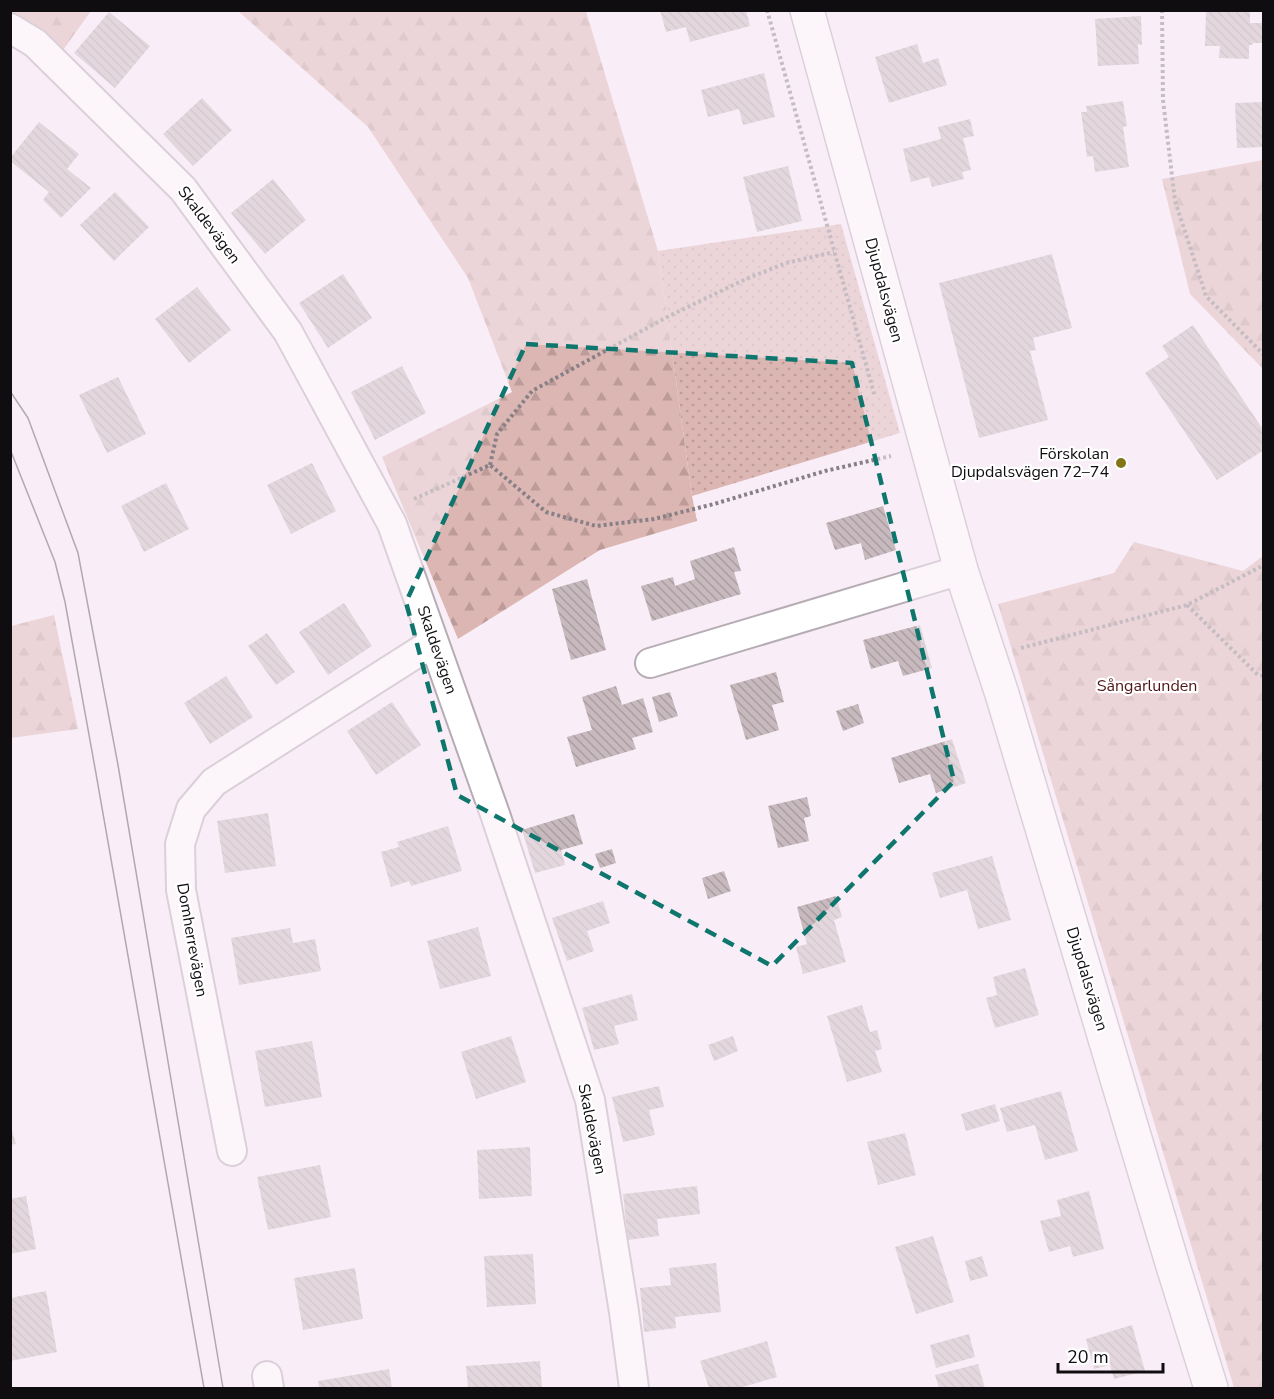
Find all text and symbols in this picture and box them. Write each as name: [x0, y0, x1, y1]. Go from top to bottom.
street label: Skaldevägen: [172, 182, 246, 268]
street label: Djupdalsvägen: [859, 235, 909, 345]
place label: Förskolan Djupdalsvägen 72–74: [951, 443, 1109, 483]
marker: Förskolan Djupdalsvägen 72–74: [1114, 456, 1128, 470]
street label: Skaldevägen: [412, 603, 462, 697]
park label: Sångarlunden: [1097, 675, 1197, 697]
street label: Domherrevägen: [171, 881, 213, 999]
street label: Djupdalsvägen: [1061, 924, 1113, 1034]
street label: Skaldevägen: [572, 1082, 612, 1176]
scale bar: [1058, 1336, 1163, 1374]
text: 20 m: [1067, 1345, 1109, 1369]

